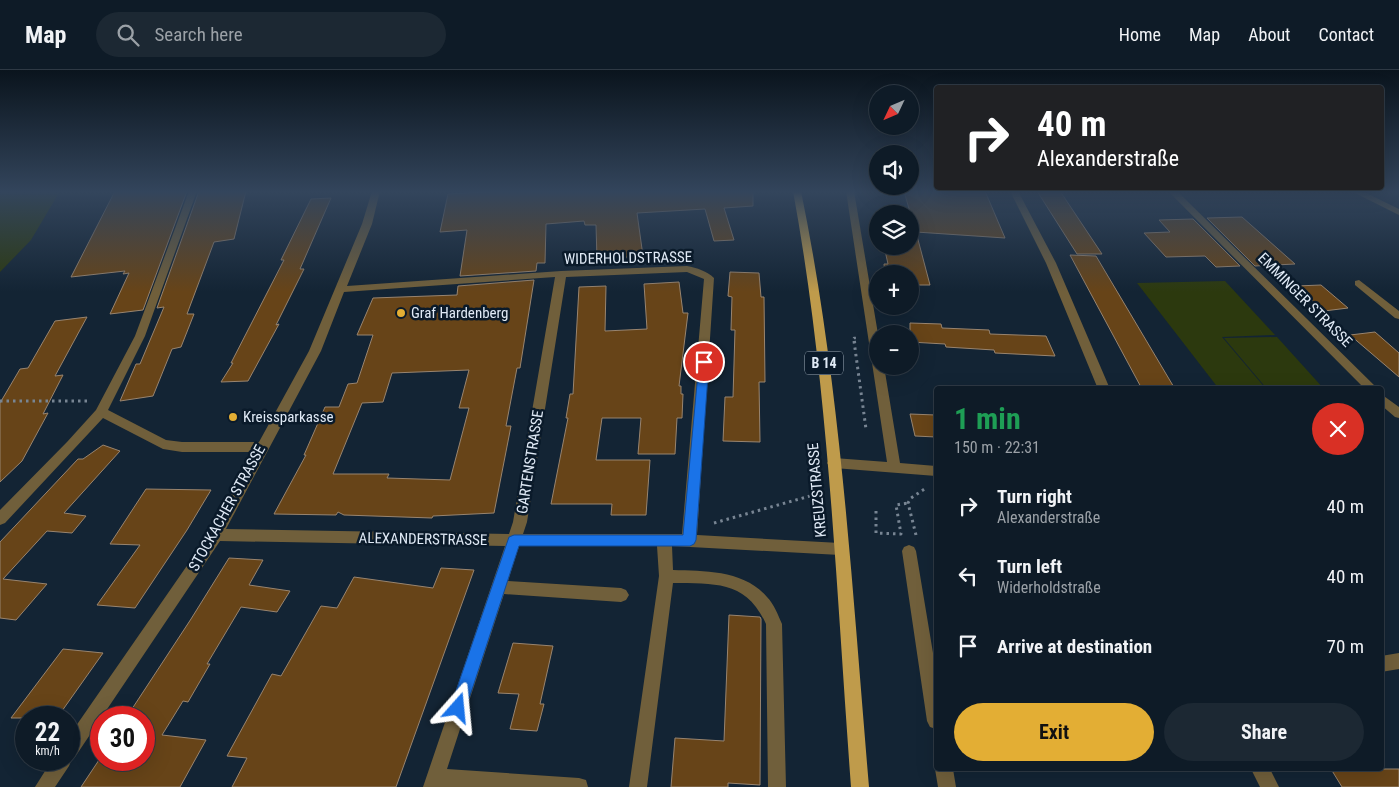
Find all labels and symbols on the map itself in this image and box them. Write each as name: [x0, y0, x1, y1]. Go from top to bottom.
north arrow: [869, 85, 919, 135]
street label: WIDERHOLDSTRASSE: [564, 248, 692, 268]
street label: EMMINGER STRASSE: [1254, 249, 1356, 351]
place label: Graf Hardenberg: [411, 304, 508, 322]
marker: Graf Hardenberg: [395, 307, 407, 319]
pin: [683, 341, 725, 383]
road number: B 14: [805, 352, 843, 374]
place label: Kreissparkasse: [243, 408, 334, 426]
street label: GARTENSTRASSE: [513, 409, 547, 515]
marker: Kreissparkasse: [227, 411, 239, 423]
street label: STOCKACHER STRASSE: [185, 442, 269, 574]
street label: KREUZSTRASSE: [804, 442, 830, 538]
street label: ALEXANDERSTRASSE: [359, 529, 487, 549]
position arrow: [431, 681, 483, 733]
speed limit sign: 30: [90, 706, 155, 771]

